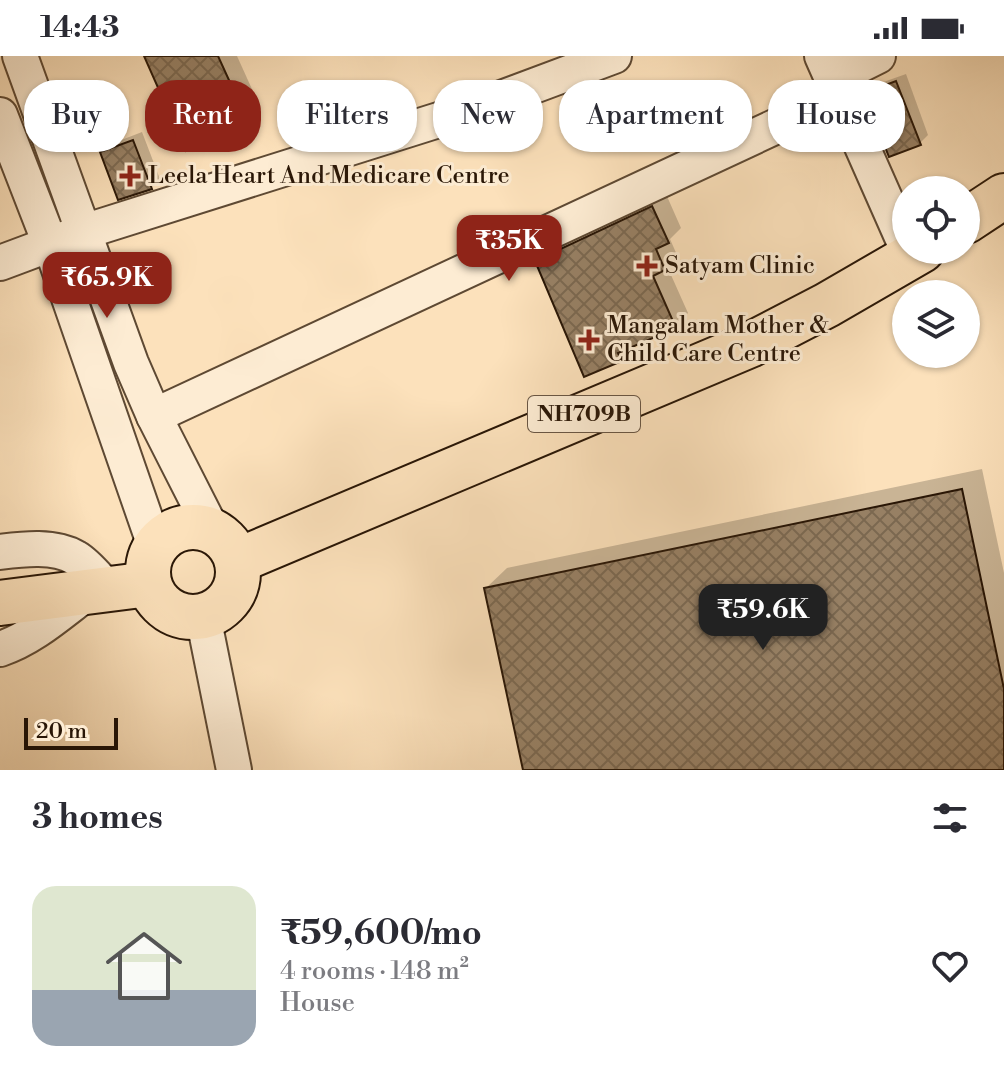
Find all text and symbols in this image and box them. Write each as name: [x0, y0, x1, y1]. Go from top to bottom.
text: 14:43: [40, 9, 120, 47]
chip: Buy: [24, 80, 129, 152]
chip: Rent: [145, 80, 261, 152]
chip: Filters: [277, 80, 417, 152]
chip: New: [433, 80, 543, 152]
chip: Apartment: [559, 80, 752, 152]
chip: House: [768, 80, 905, 152]
place label: Leela Heart And Medicare Centre: [148, 161, 510, 191]
marker: Leela Heart And Medicare Centre: [119, 165, 141, 187]
map controls: [892, 176, 980, 368]
button: locate: [892, 176, 980, 264]
pin: ₹35K: [462, 215, 556, 283]
text: ₹35K: [475, 225, 543, 257]
place label: Satyam Clinic: [665, 251, 815, 281]
pin: ₹65.9K: [42, 252, 172, 320]
marker: Satyam Clinic: [636, 255, 658, 277]
text: ₹65.9K: [61, 262, 153, 294]
button: layers: [892, 280, 980, 368]
place label: Mangalam Mother & Child Care Centre: [607, 311, 829, 369]
marker: Mangalam Mother & Child Care Centre: [578, 329, 600, 351]
road number: NH709B: [528, 396, 640, 432]
pin: ₹59.6K: [698, 584, 828, 652]
text: ₹59.6K: [717, 594, 809, 626]
scale bar: [24, 714, 118, 750]
text: 20 m: [36, 718, 87, 745]
icon: filters: [928, 796, 972, 840]
text: 3 homes: [32, 797, 163, 839]
text: ₹59,600/mo: [280, 913, 482, 955]
icon: home: [96, 918, 192, 1014]
icon: heart: [928, 944, 972, 988]
text: 4 rooms · 148 m²: [280, 955, 469, 987]
text: House: [280, 987, 355, 1019]

